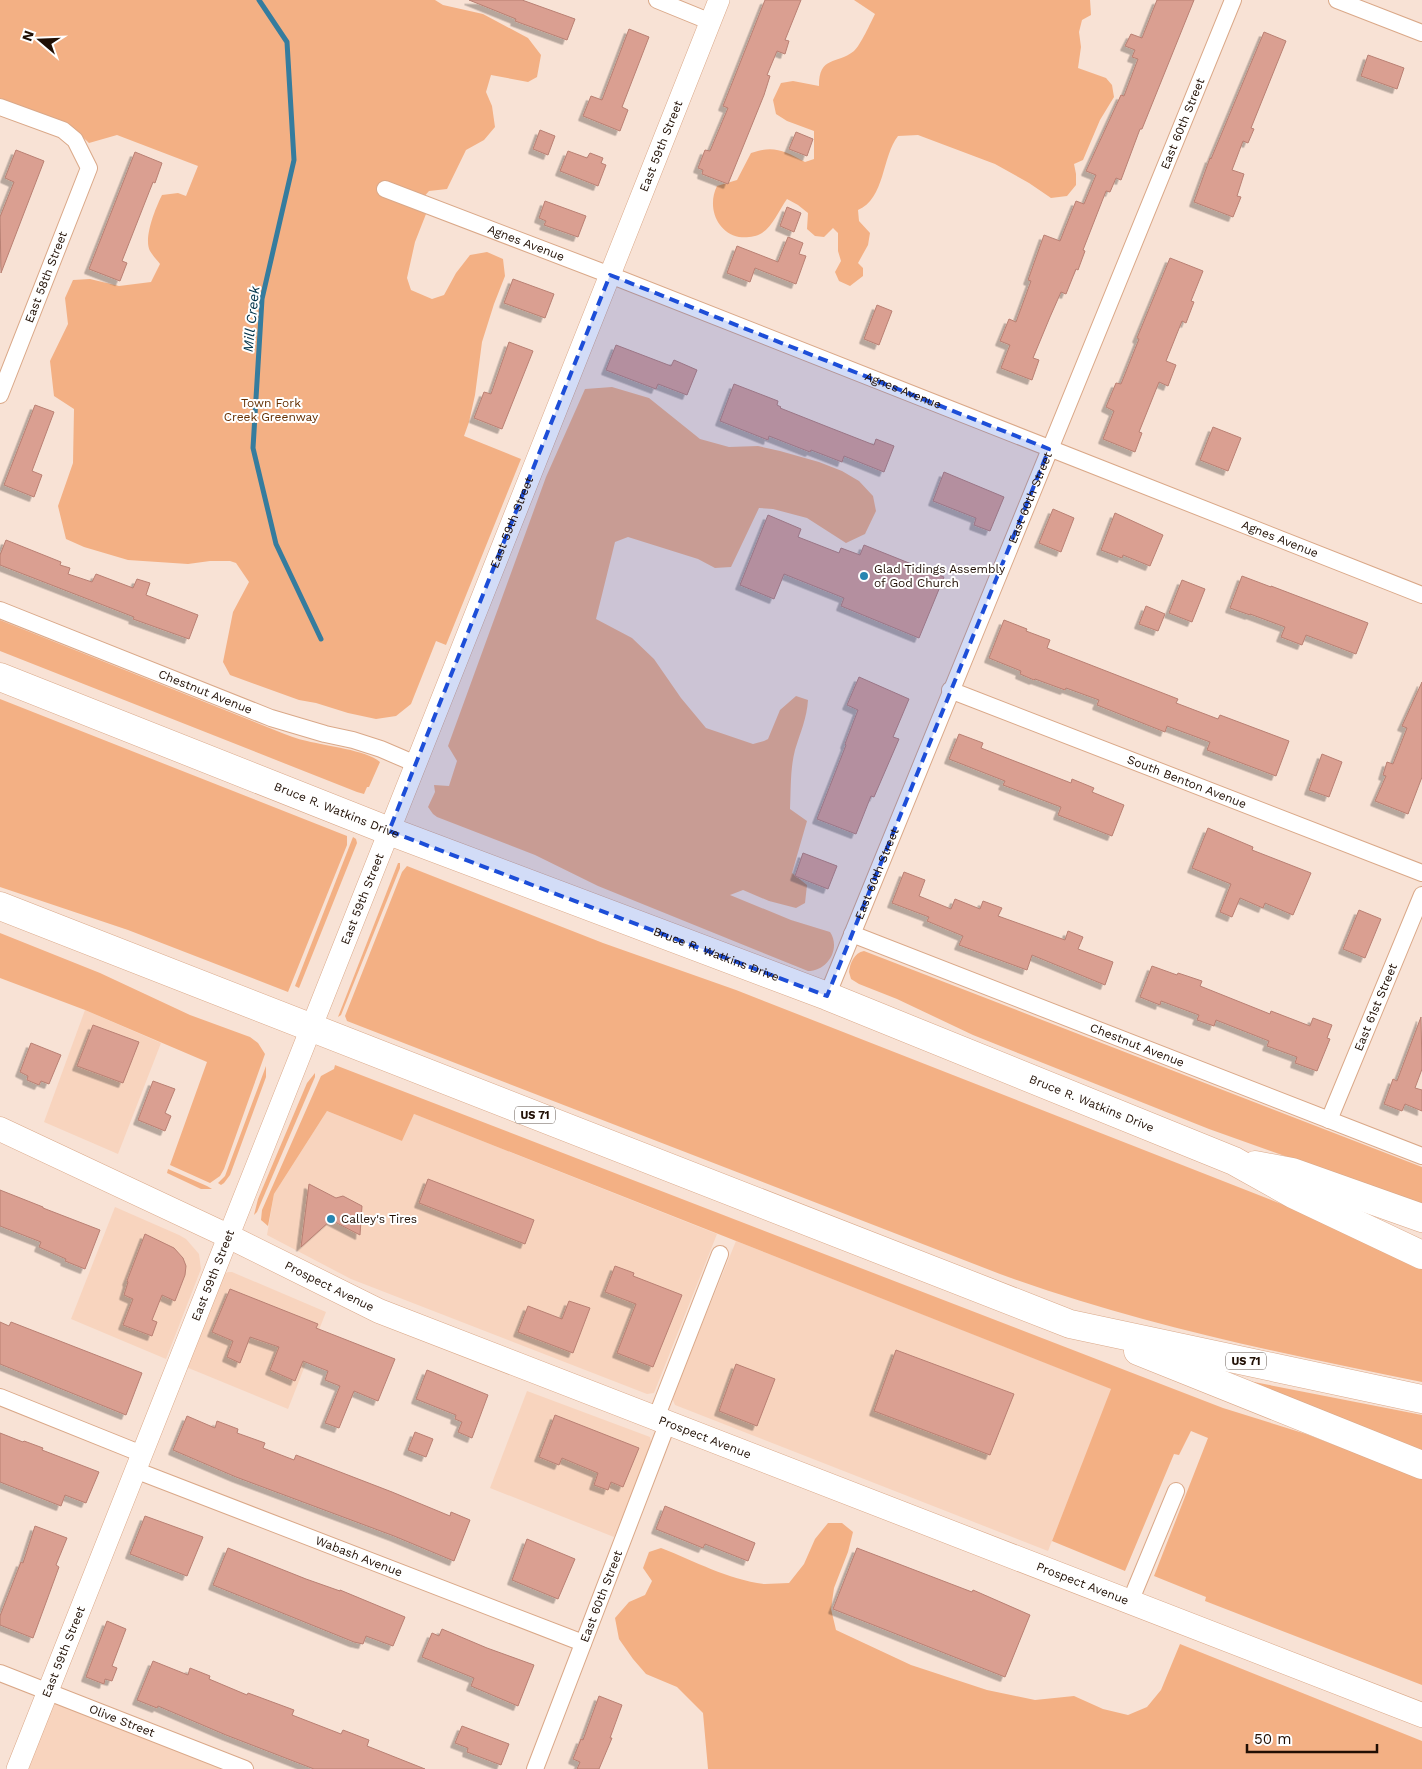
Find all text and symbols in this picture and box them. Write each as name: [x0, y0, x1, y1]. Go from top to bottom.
north arrow: [15, 15, 65, 65]
text: N: [18, 28, 37, 43]
street label: East 60th Street: [1158, 76, 1207, 171]
street label: East 59th Street: [637, 98, 685, 194]
street label: Agnes Avenue: [486, 222, 567, 264]
street label: East 58th Street: [22, 229, 70, 325]
water label: Mill Creek: [240, 285, 262, 353]
street label: Agnes Avenue: [863, 369, 944, 412]
park label: Town Fork Creek Greenway: [224, 396, 319, 424]
street label: East 60th Street: [1005, 450, 1055, 546]
street label: East 59th Street: [487, 475, 536, 570]
street label: Agnes Avenue: [1240, 518, 1320, 560]
place label: Glad Tidings Assembly of God Church: [874, 562, 1006, 590]
marker: Glad Tidings Assembly of God Church: [858, 570, 870, 582]
street label: Chestnut Avenue: [156, 667, 254, 717]
street label: South Benton Avenue: [1125, 752, 1249, 811]
street label: Bruce R. Watkins Drive: [272, 779, 401, 841]
street label: East 60th Street: [852, 826, 902, 922]
street label: East 59th Street: [338, 851, 387, 947]
street label: Bruce R. Watkins Drive: [651, 924, 781, 984]
street label: East 61st Street: [1351, 961, 1400, 1053]
street label: Chestnut Avenue: [1088, 1020, 1186, 1070]
street label: Bruce R. Watkins Drive: [1027, 1072, 1156, 1135]
road number: US 71: [515, 1106, 555, 1124]
place label: Calley's Tires: [341, 1212, 417, 1226]
marker: Calley's Tires: [325, 1213, 337, 1225]
street label: East 59th Street: [188, 1228, 237, 1323]
street label: Prospect Avenue: [282, 1258, 376, 1314]
road number: US 71: [1226, 1352, 1266, 1370]
street label: Prospect Avenue: [657, 1413, 753, 1461]
street label: Wabash Avenue: [313, 1533, 404, 1580]
street label: East 60th Street: [577, 1548, 625, 1644]
street label: Prospect Avenue: [1034, 1559, 1131, 1608]
street label: East 59th Street: [39, 1604, 88, 1700]
street label: Olive Street: [87, 1702, 157, 1740]
scale bar: [1247, 1722, 1377, 1754]
text: 50 m: [1254, 1730, 1291, 1748]

